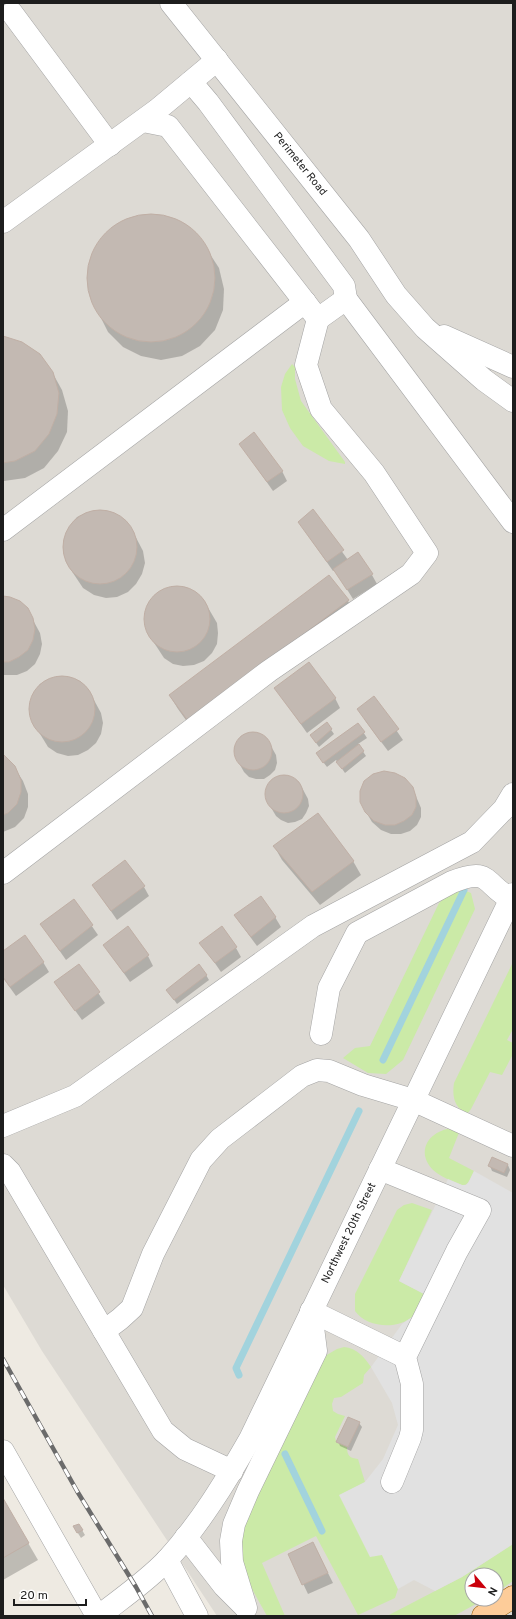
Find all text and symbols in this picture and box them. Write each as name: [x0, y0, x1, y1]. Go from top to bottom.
street label: Perimeter Road: [270, 129, 330, 199]
street label: Northwest 20th Street: [318, 1180, 380, 1286]
north arrow: [464, 1567, 504, 1607]
scale bar: [14, 1581, 86, 1607]
text: N: [484, 1584, 500, 1598]
text: 20 m: [20, 1588, 48, 1604]

